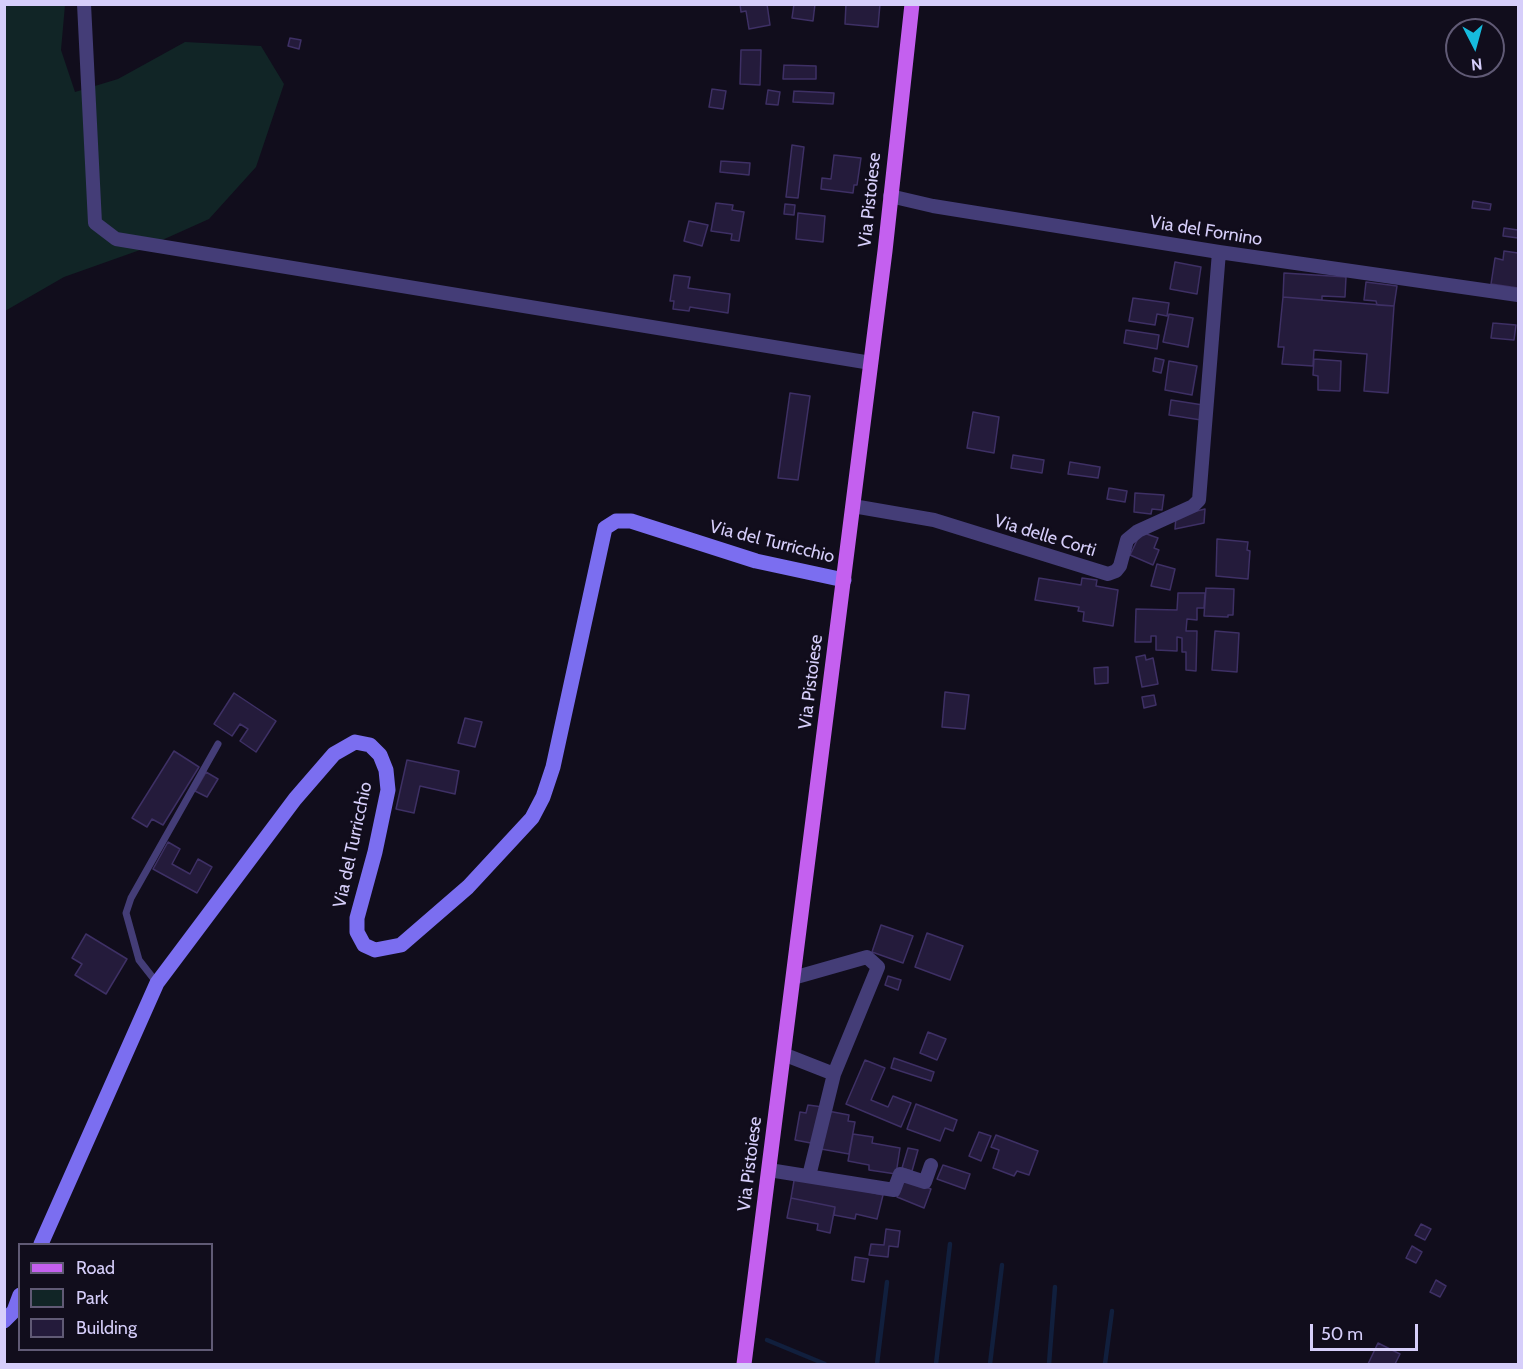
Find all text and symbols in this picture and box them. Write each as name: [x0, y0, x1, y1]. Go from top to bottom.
north arrow: [1445, 18, 1505, 78]
text: N: [1470, 54, 1483, 74]
street label: Via Pistoiese: [854, 151, 886, 249]
street label: Via del Fornino: [1148, 211, 1264, 251]
street label: Via delle Corti: [991, 510, 1099, 562]
street label: Via del Turricchio: [707, 516, 837, 568]
street label: Via Pistoiese: [794, 633, 828, 731]
street label: Via del Turricchio: [329, 780, 377, 910]
street label: Via Pistoiese: [733, 1115, 767, 1213]
legend: [18, 1243, 213, 1351]
text: Road: [76, 1257, 115, 1279]
text: Park: [76, 1287, 108, 1309]
scale bar: [1313, 1312, 1421, 1350]
text: Building: [76, 1317, 137, 1339]
text: 50 m: [1321, 1323, 1363, 1345]

